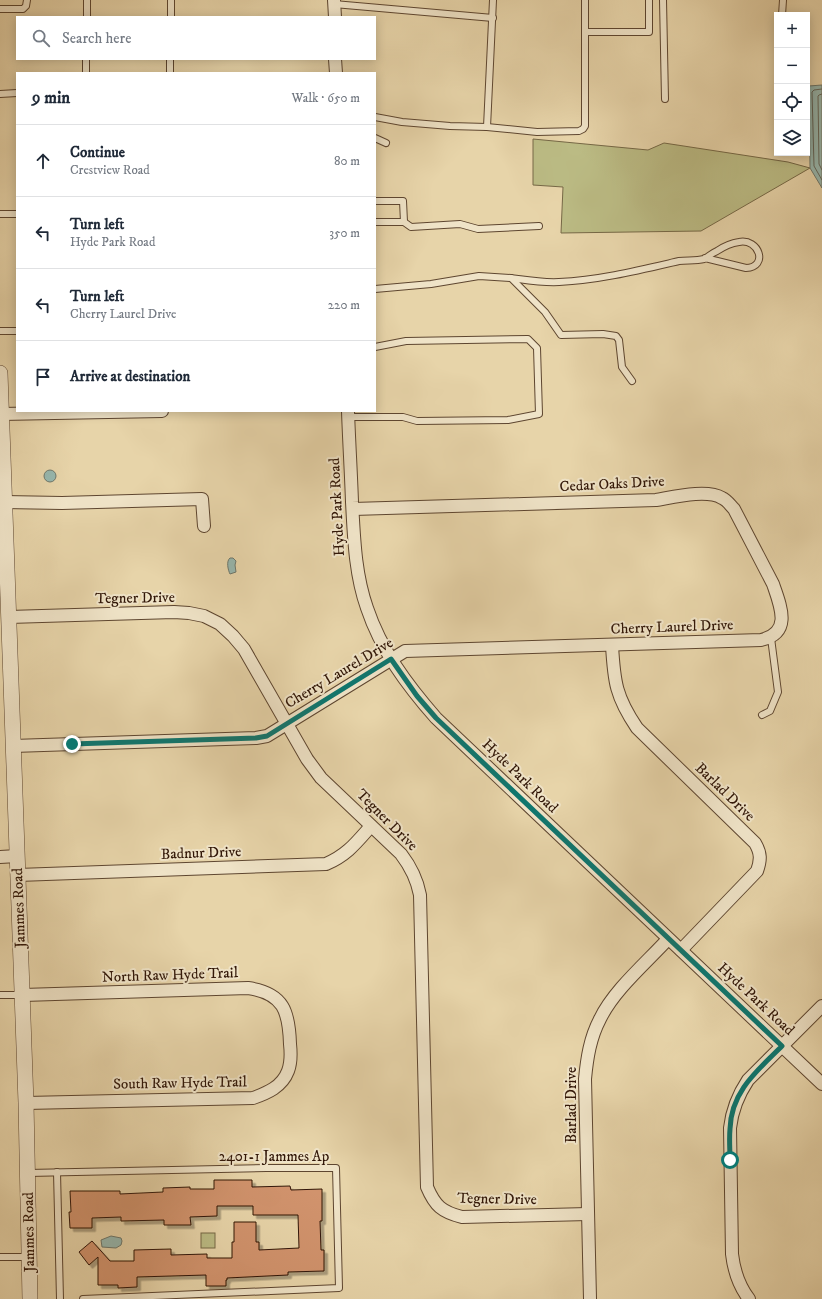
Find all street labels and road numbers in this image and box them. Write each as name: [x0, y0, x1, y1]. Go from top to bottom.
street label: Hyde Park Road: [325, 457, 349, 557]
street label: Cedar Oaks Drive: [559, 472, 665, 496]
street label: Tegner Drive: [95, 588, 175, 608]
street label: Cherry Laurel Drive: [610, 615, 734, 639]
street label: Cherry Laurel Drive: [281, 633, 397, 713]
street label: Hyde Park Road: [478, 735, 562, 817]
street label: Barlad Drive: [691, 759, 759, 825]
street label: Tegner Drive: [352, 785, 422, 855]
street label: Badnur Drive: [160, 842, 242, 864]
street label: Jammes Road: [8, 867, 30, 950]
street label: Hyde Park Road: [714, 958, 799, 1040]
street label: North Raw Hyde Trail: [102, 963, 239, 987]
street label: Barlad Drive: [562, 1067, 581, 1143]
street label: South Raw Hyde Trail: [113, 1072, 248, 1094]
street label: 2401-1 Jammes Ap: [219, 1147, 330, 1166]
street label: Tegner Drive: [457, 1189, 537, 1209]
street label: Jammes Road: [19, 1191, 39, 1274]

